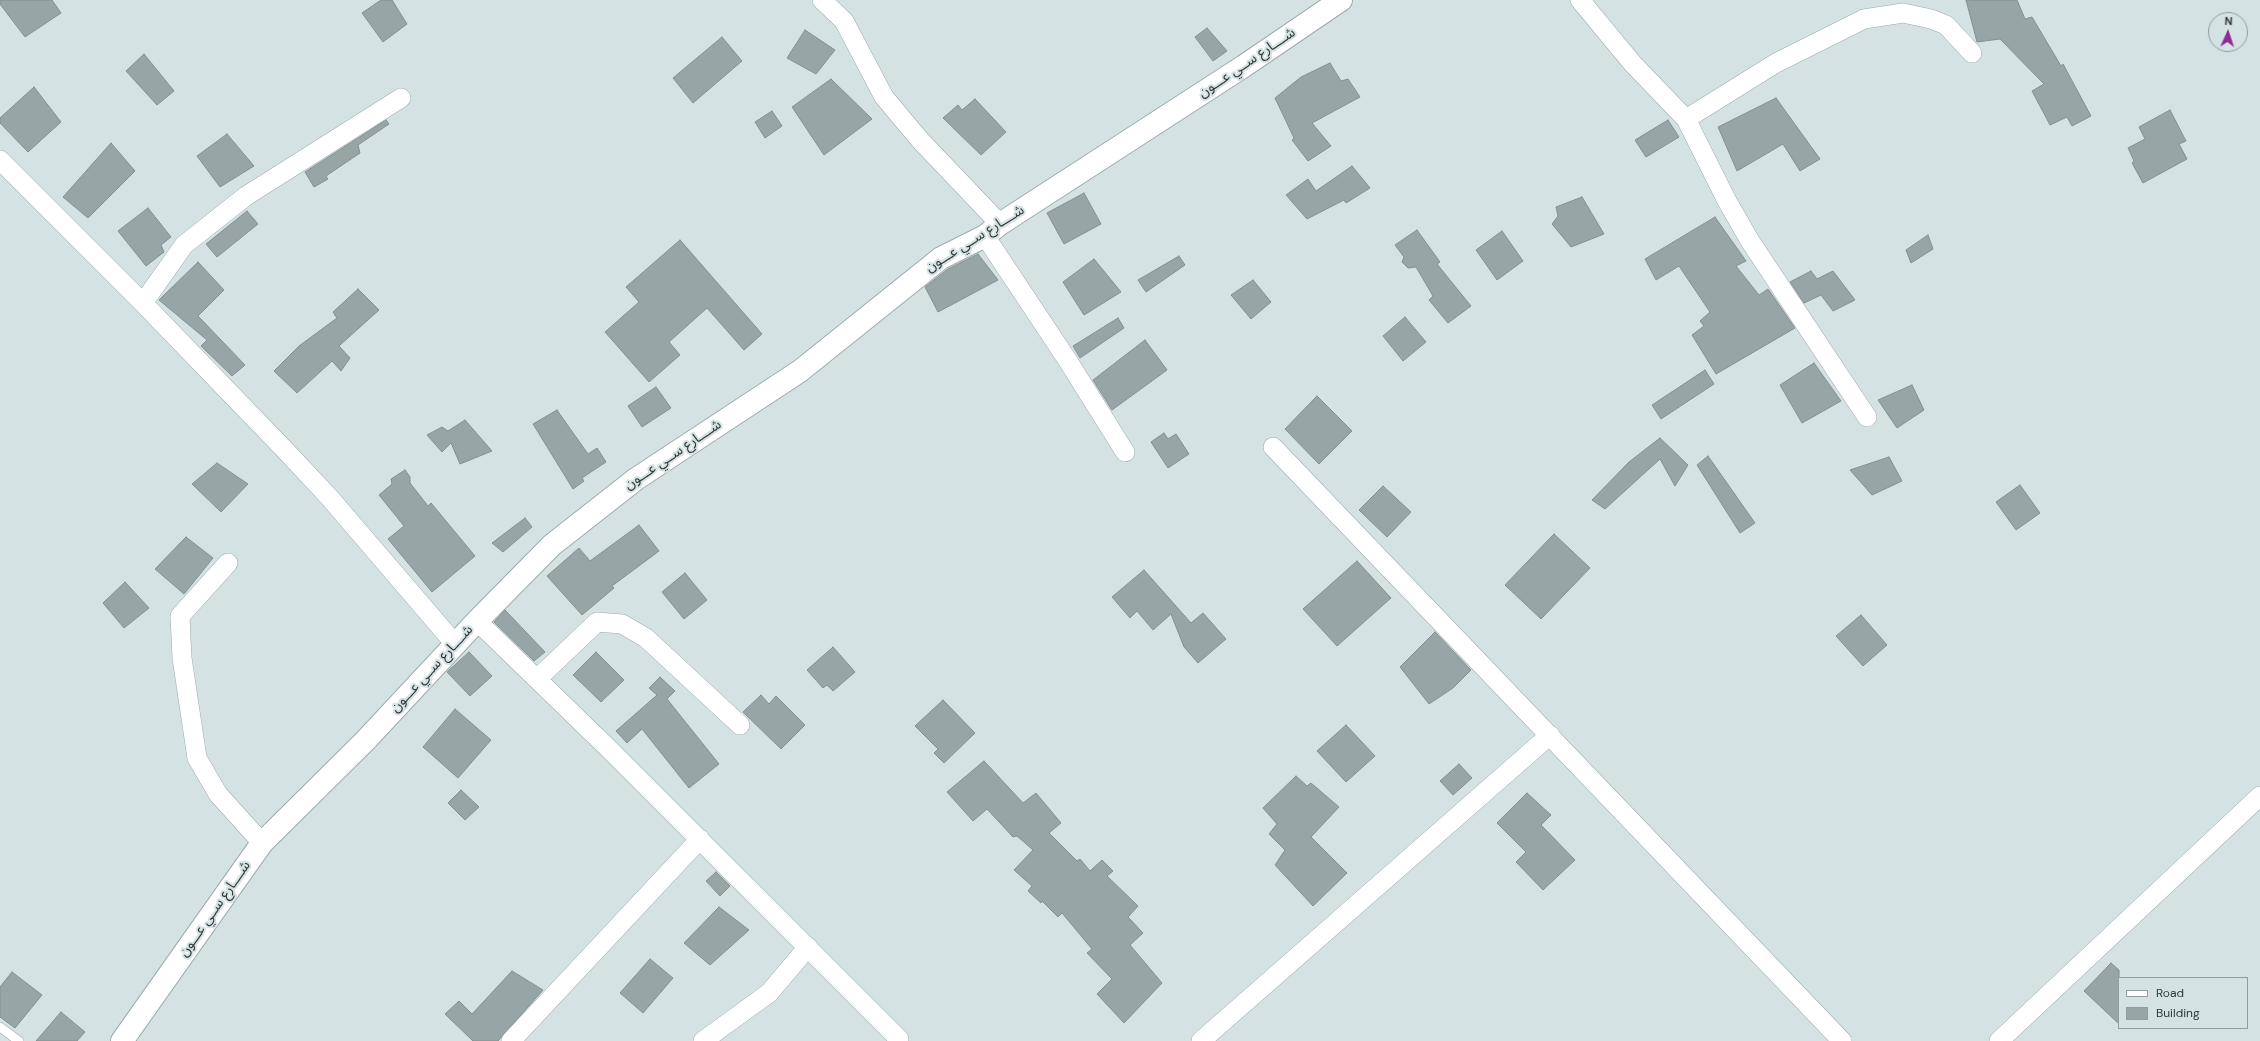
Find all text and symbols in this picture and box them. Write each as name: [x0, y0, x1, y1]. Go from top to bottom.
north arrow: [2208, 12, 2248, 52]
text: N: [2224, 14, 2233, 28]
street label: شــــارع ســي عـــون: [1195, 24, 1299, 102]
street label: شــــارع ســي عـــون: [923, 202, 1027, 276]
street label: شــــارع ســي عـــون: [621, 416, 725, 494]
street label: شــــارع ســي عـــون: [387, 622, 477, 716]
street label: شــــارع ســي عـــون: [176, 858, 254, 960]
legend: [2118, 977, 2248, 1029]
text: Road: [2156, 985, 2184, 1001]
text: Building: [2156, 1005, 2200, 1021]

